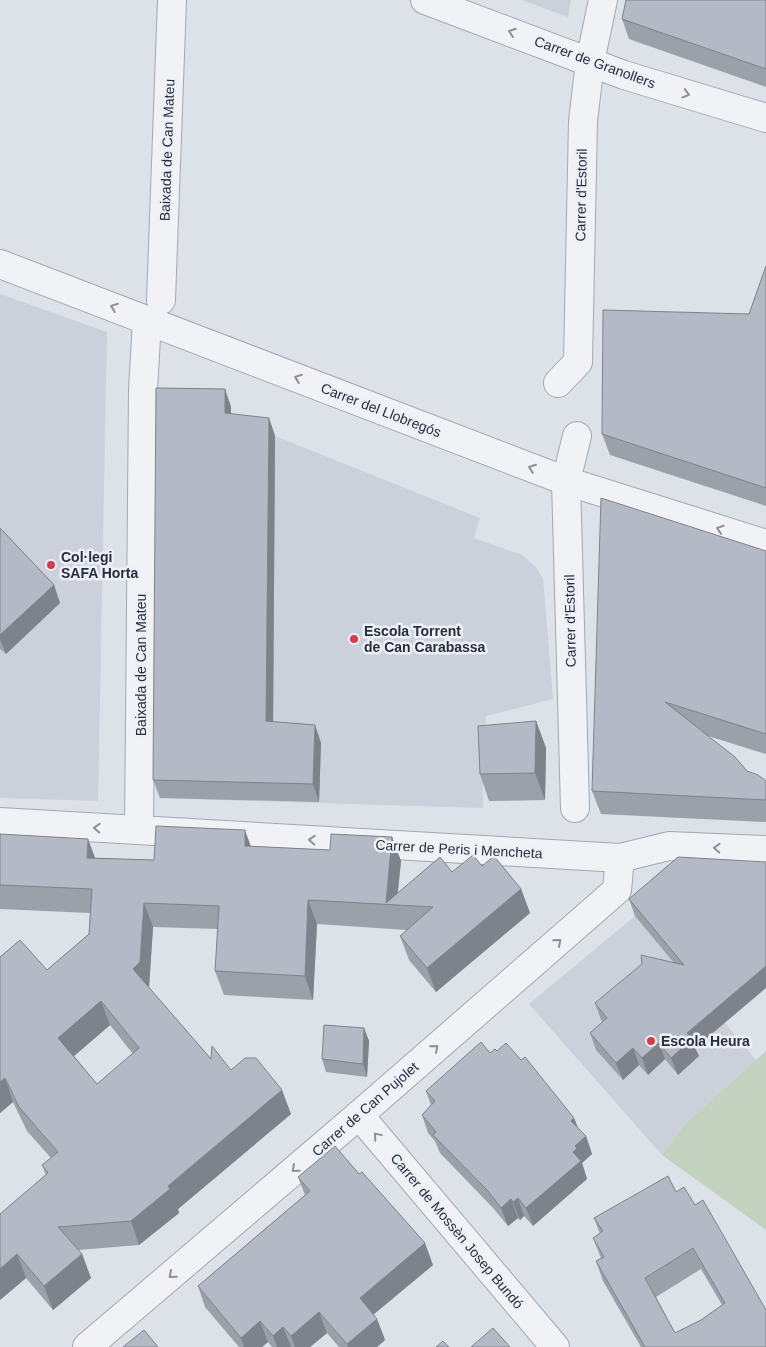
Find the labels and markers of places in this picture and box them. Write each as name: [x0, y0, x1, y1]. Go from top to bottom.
place label: Col·legi SAFA Horta: [61, 549, 138, 581]
marker: Col·legi SAFA Horta: [45, 559, 57, 571]
place label: Escola Torrent de Can Carabassa: [364, 623, 486, 655]
marker: Escola Torrent de Can Carabassa: [348, 633, 360, 645]
place label: Escola Heura: [661, 1033, 750, 1049]
marker: Escola Heura: [645, 1035, 657, 1047]

